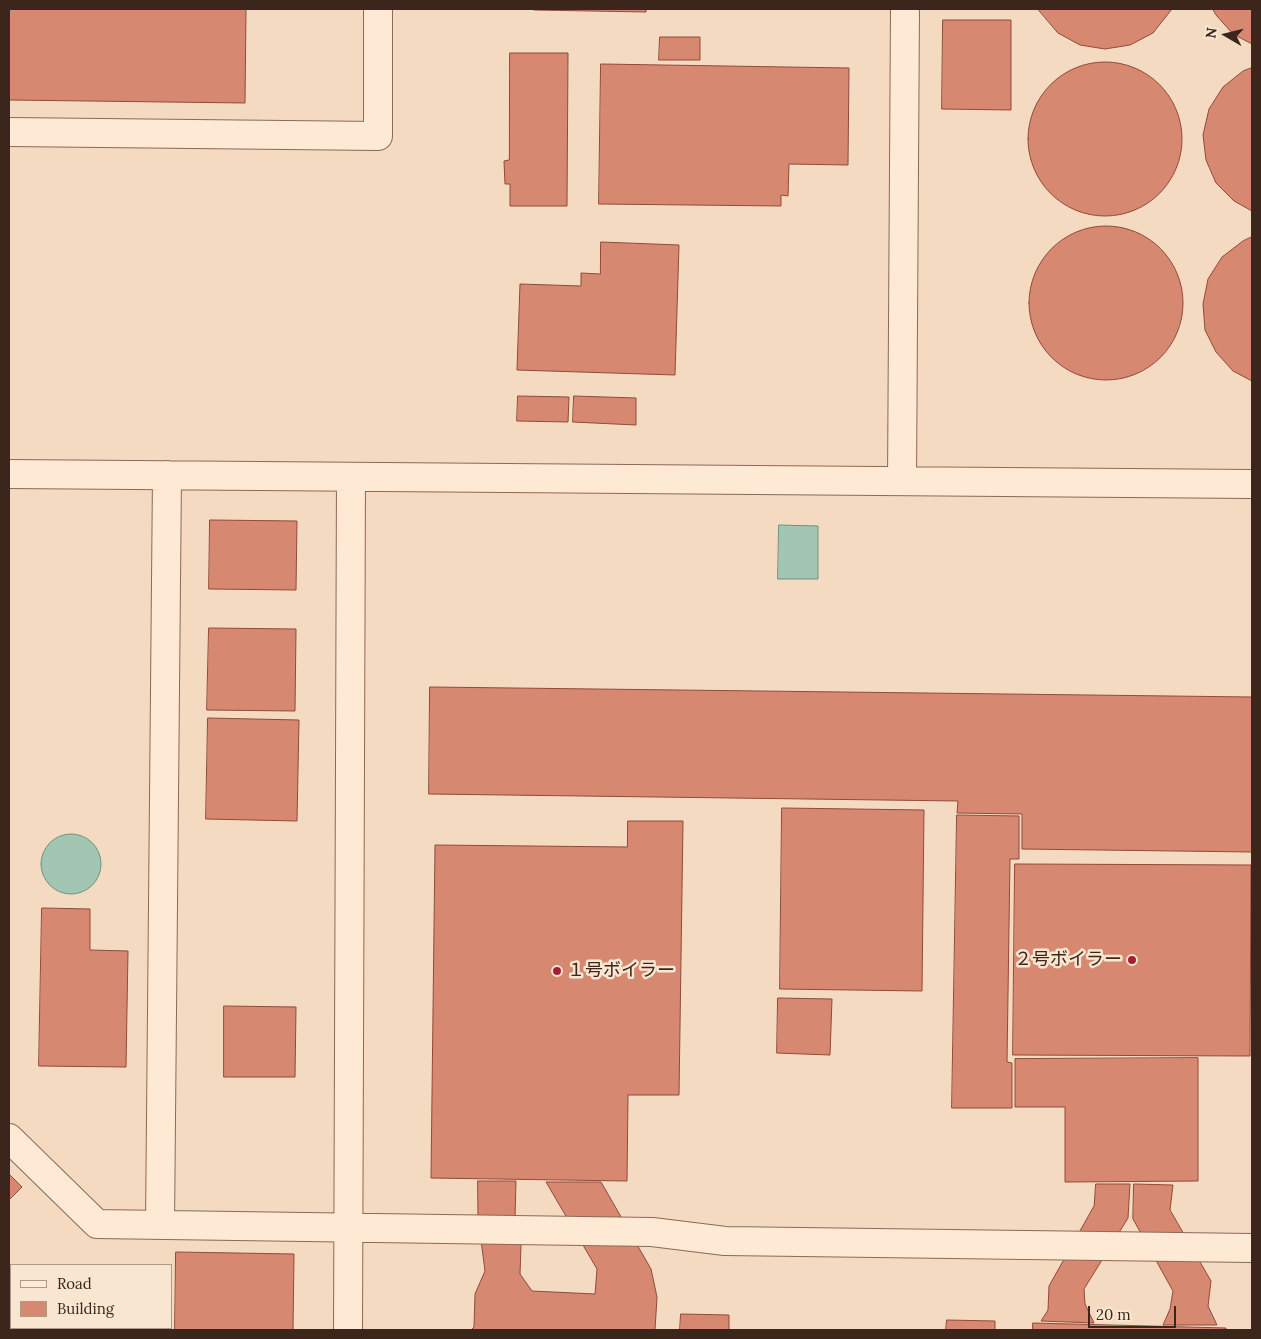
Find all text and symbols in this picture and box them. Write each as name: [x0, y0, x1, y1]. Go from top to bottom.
north arrow: [1201, 10, 1251, 60]
text: N: [1201, 26, 1221, 40]
place label: ２号ボイラー: [1014, 949, 1122, 971]
marker: ２号ボイラー: [1126, 954, 1138, 966]
place label: １号ボイラー: [567, 960, 675, 982]
marker: １号ボイラー: [551, 965, 563, 977]
legend: [10, 1264, 172, 1329]
text: Road: [57, 1274, 92, 1293]
scale bar: [1091, 1296, 1178, 1328]
text: Building: [57, 1299, 114, 1318]
text: 20 m: [1096, 1305, 1131, 1324]

